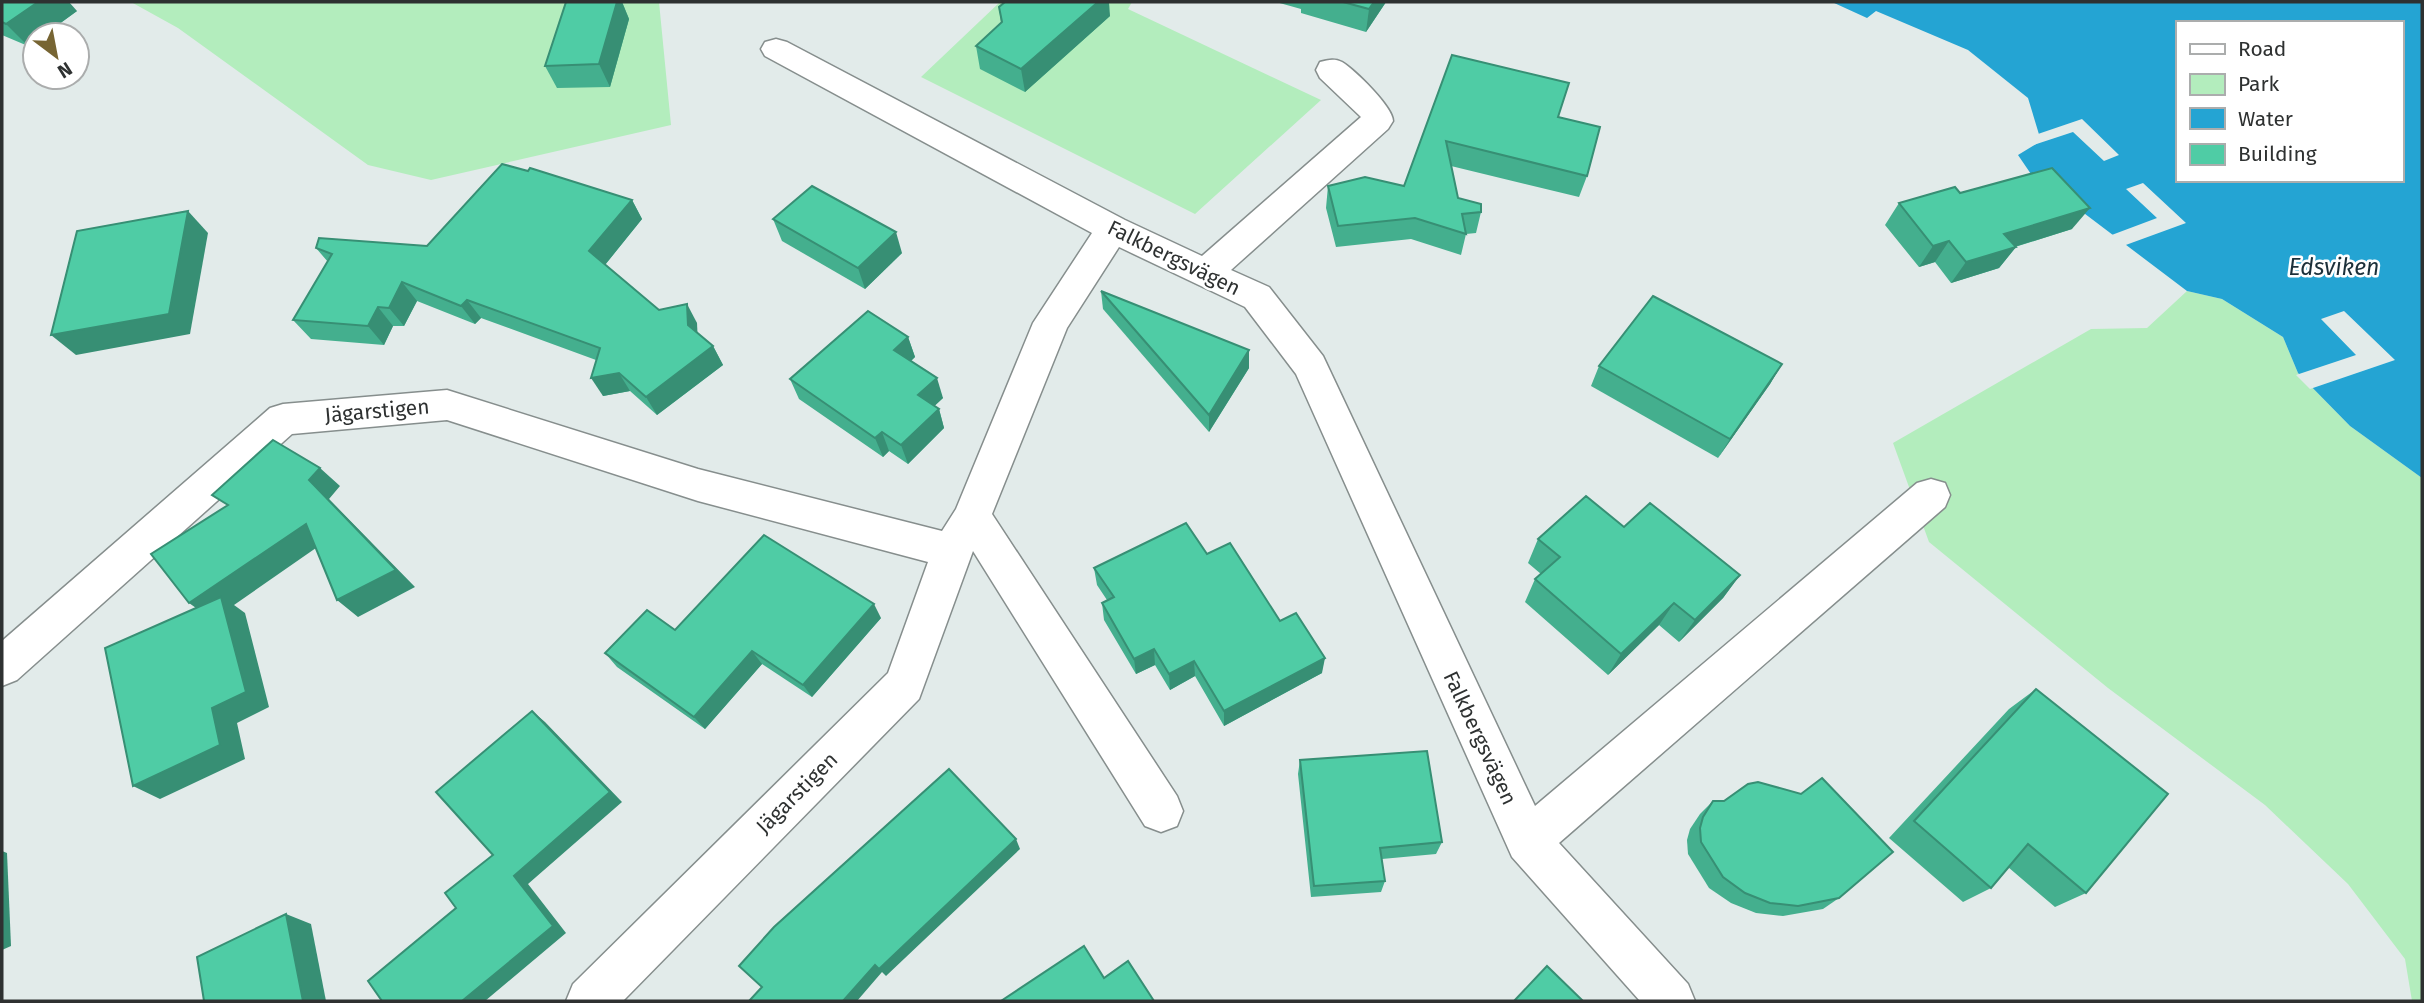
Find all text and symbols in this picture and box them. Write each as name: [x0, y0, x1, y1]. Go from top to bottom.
north arrow: [21, 21, 91, 91]
legend: [2176, 21, 2403, 182]
text: Road: [2238, 36, 2286, 62]
text: N: [53, 57, 76, 83]
text: Park: [2238, 71, 2280, 97]
text: Water: [2238, 106, 2293, 132]
text: Building: [2238, 141, 2317, 167]
street label: Falkbergsvägen: [1103, 215, 1245, 301]
water label: Edsviken: [2289, 253, 2379, 281]
street label: Jägarstigen: [324, 393, 430, 429]
street label: Falkbergsvägen: [1438, 667, 1522, 809]
street label: Jägarstigen: [751, 747, 843, 839]

